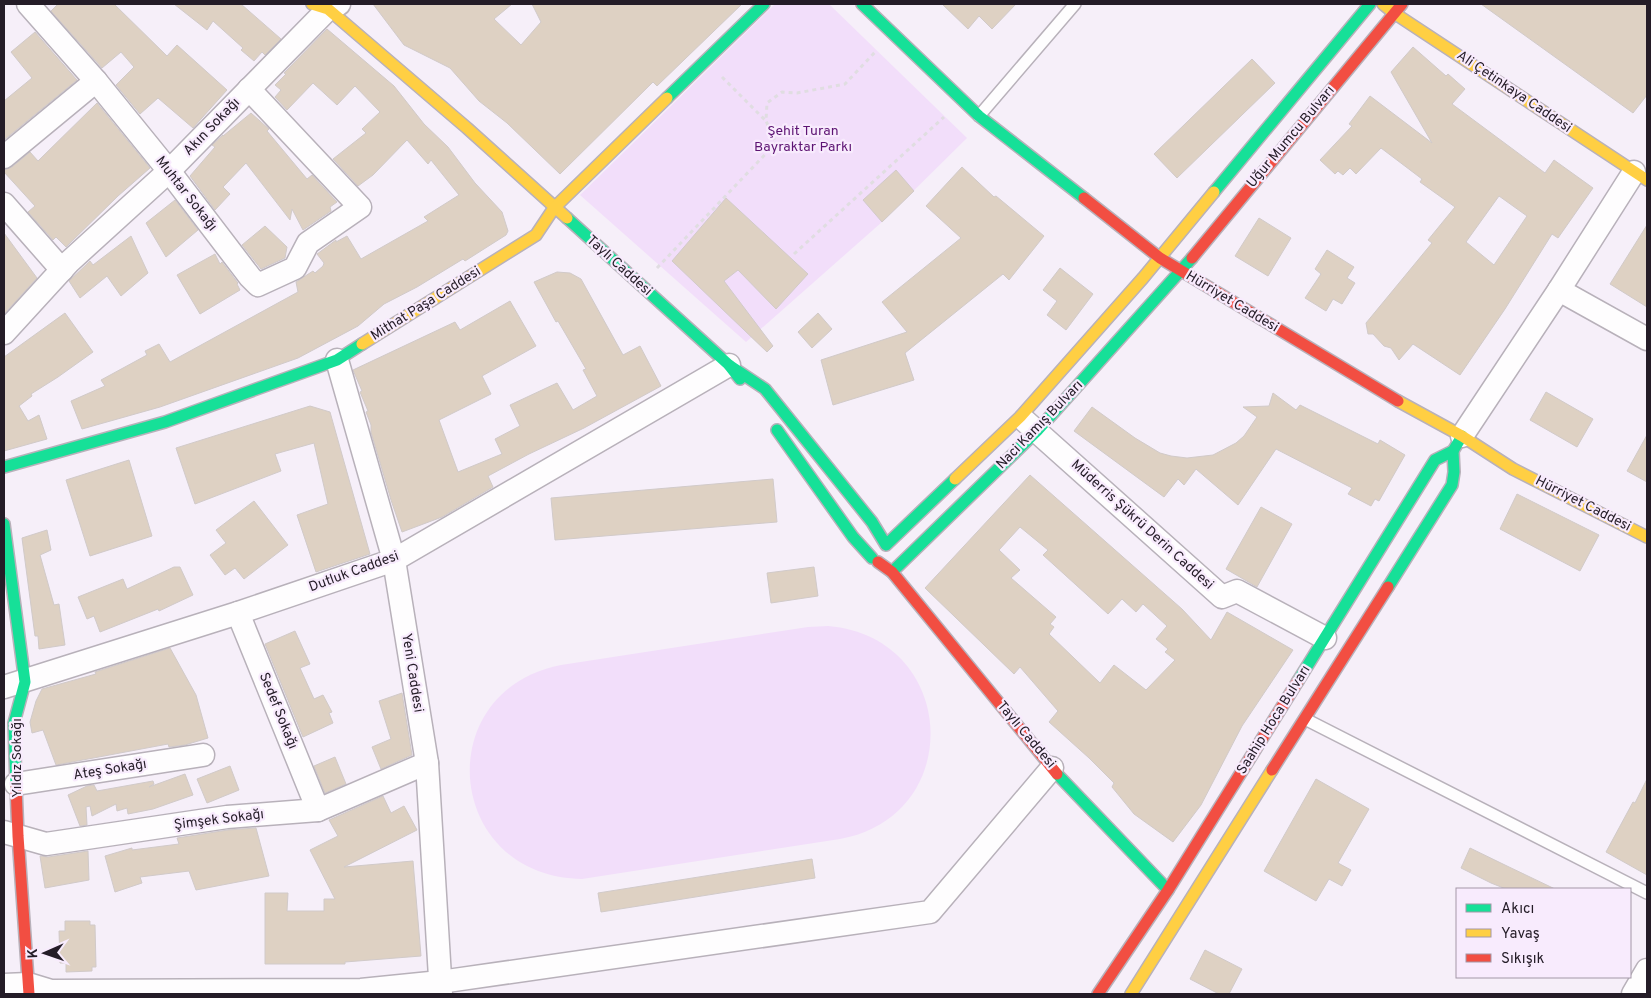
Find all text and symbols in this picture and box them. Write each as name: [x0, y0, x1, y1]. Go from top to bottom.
street label: Ali Çetinkaya Caddesi: [1453, 47, 1575, 137]
street label: Uğur Mumcu Bulvarı: [1243, 83, 1339, 191]
street label: Akın Sokağı: [180, 94, 244, 160]
park label: Şehit Turan Bayraktar Parkı: [754, 123, 852, 156]
street label: Muhtar Sokağı: [151, 153, 221, 235]
street label: Taylı Caddesi: [583, 232, 655, 300]
street label: Mithat Paşa Caddesi: [368, 263, 484, 345]
street label: Hürriyet Caddesi: [1183, 268, 1281, 336]
street label: Naci Kamış Bulvarı: [993, 377, 1087, 473]
street label: Müderris Şükrü Derin Caddesi: [1067, 456, 1217, 594]
street label: Hürriyet Caddesi: [1532, 473, 1634, 535]
street label: Dutluk Caddesi: [307, 548, 401, 596]
street label: Yeni Caddesi: [397, 632, 427, 714]
street label: Saahip Hoca Bulvarı: [1234, 662, 1314, 778]
street label: Sedef Sokağı: [255, 670, 301, 752]
street label: Taylı Caddesi: [993, 698, 1059, 772]
street label: Yıldız Sokağı: [9, 718, 26, 798]
street label: Ateş Sokağı: [72, 756, 148, 784]
street label: Şimşek Sokağı: [173, 806, 265, 834]
legend: [1456, 888, 1631, 978]
text: Akıcı: [1501, 900, 1534, 919]
text: Yavaş: [1501, 925, 1540, 944]
north arrow: [20, 928, 70, 978]
text: K: [25, 948, 42, 959]
text: Sıkışık: [1501, 950, 1545, 969]

